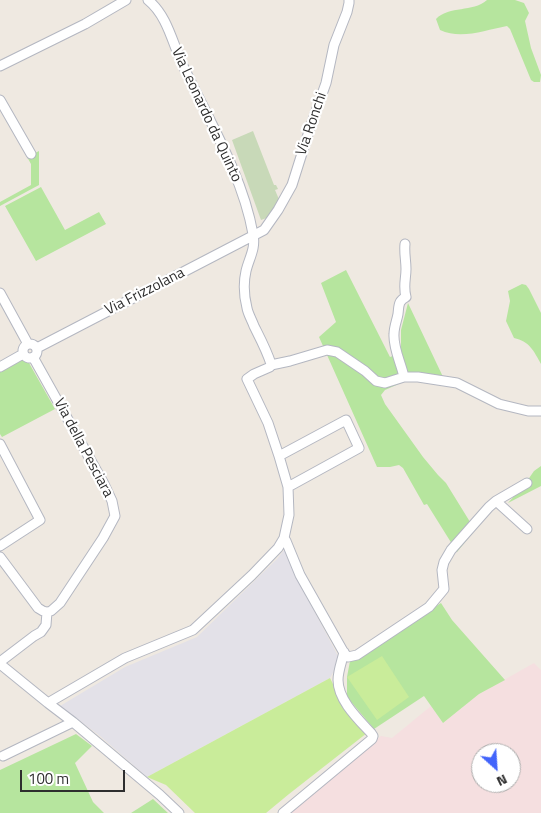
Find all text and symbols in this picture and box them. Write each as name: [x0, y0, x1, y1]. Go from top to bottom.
street label: Via Leonardo da Quinto: [167, 45, 245, 185]
street label: Via Ronchi: [293, 90, 331, 158]
street label: Via Frizzolana: [102, 264, 188, 320]
street label: Via della Pesciara: [49, 395, 117, 501]
north arrow: [471, 743, 521, 793]
scale bar: [22, 760, 128, 792]
text: 100 m: [28, 767, 69, 790]
text: N: [493, 769, 511, 793]

